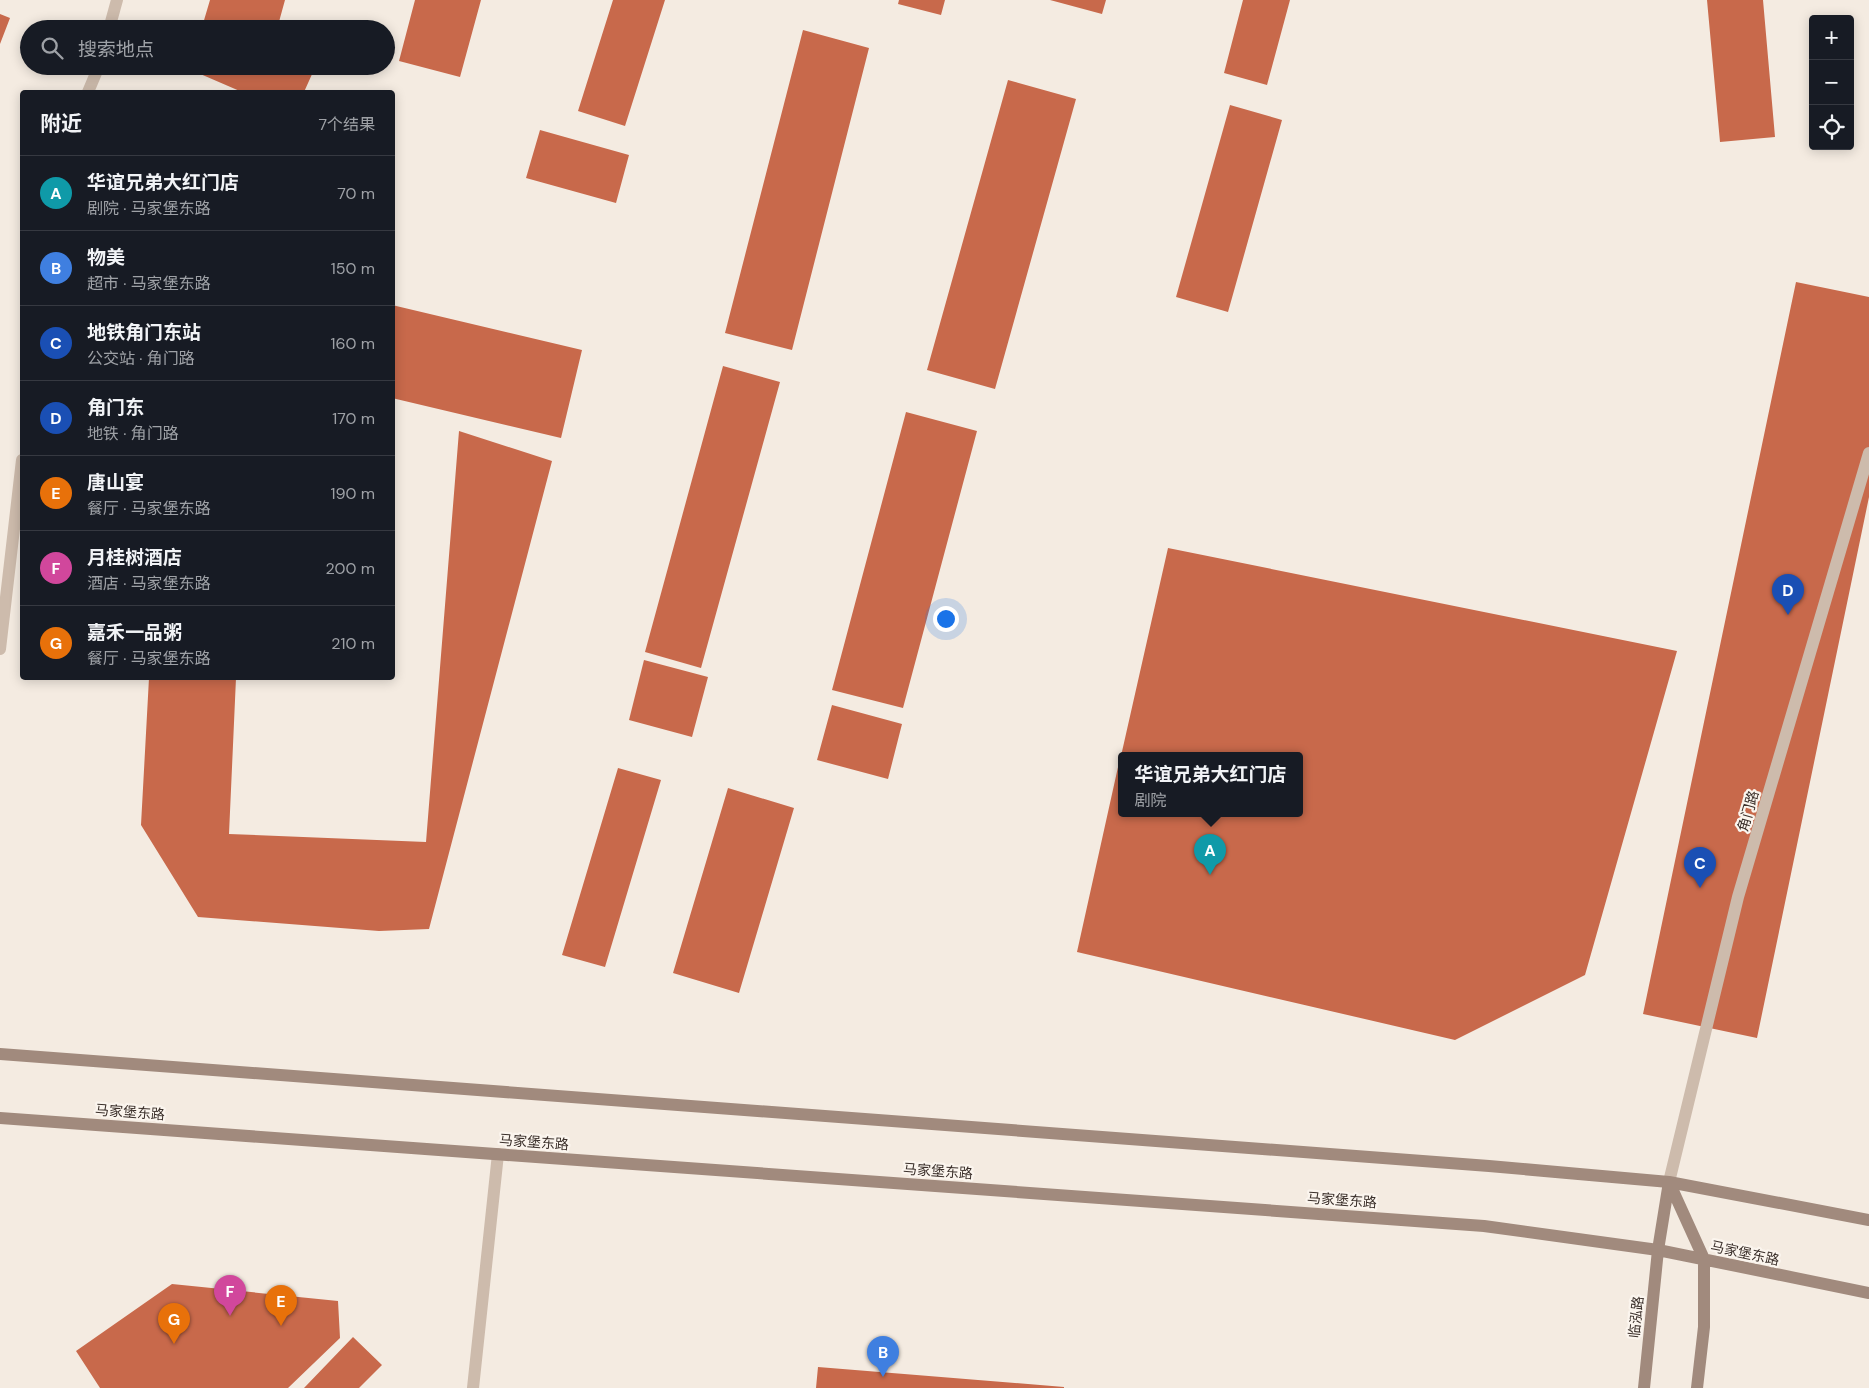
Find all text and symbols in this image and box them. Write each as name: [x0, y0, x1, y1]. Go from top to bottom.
map controls: [1809, 15, 1854, 150]
button: +: [1809, 15, 1854, 60]
search box: [20, 20, 395, 75]
icon: search: [38, 34, 66, 62]
text: 搜索地点: [78, 37, 154, 62]
button: −: [1809, 60, 1854, 105]
button: locate: [1809, 105, 1854, 150]
text: 附近: [40, 110, 82, 138]
text: 7个结果: [318, 114, 375, 135]
text: 华谊兄弟大红门店: [87, 170, 239, 195]
text: A: [50, 183, 62, 204]
text: 70 m: [337, 183, 375, 204]
text: 剧院 · 马家堡东路: [87, 198, 211, 219]
text: 物美: [87, 245, 125, 270]
text: B: [51, 258, 61, 279]
text: 150 m: [331, 258, 375, 279]
text: 超市 · 马家堡东路: [87, 273, 211, 294]
text: 地铁角门东站: [87, 320, 201, 345]
text: C: [50, 333, 62, 354]
text: 160 m: [331, 333, 375, 354]
text: 公交站 · 角门路: [87, 348, 195, 369]
text: 角门东: [87, 395, 144, 420]
text: D: [50, 408, 62, 429]
text: 170 m: [332, 408, 375, 429]
text: 地铁 · 角门路: [87, 423, 179, 444]
text: 唐山宴: [87, 470, 144, 495]
text: E: [51, 483, 61, 504]
text: 190 m: [331, 483, 375, 504]
text: 餐厅 · 马家堡东路: [87, 498, 211, 519]
text: 月桂树酒店: [87, 545, 182, 570]
text: F: [52, 558, 60, 579]
text: 200 m: [326, 558, 375, 579]
text: 酒店 · 马家堡东路: [87, 573, 211, 594]
pin: D: [1772, 574, 1804, 615]
your location: [933, 606, 959, 632]
text: 嘉禾一品粥: [87, 620, 182, 645]
text: G: [50, 633, 62, 654]
text: 210 m: [331, 633, 375, 654]
text: 餐厅 · 马家堡东路: [87, 648, 211, 669]
popup: [1118, 752, 1303, 817]
text: 华谊兄弟大红门店: [1134, 762, 1287, 787]
street label: 角门路: [1734, 788, 1762, 834]
text: 剧院: [1134, 790, 1167, 811]
pin: A: [1194, 834, 1226, 875]
pin: C: [1684, 847, 1716, 888]
street label: 马家堡东路: [94, 1101, 166, 1123]
street label: 马家堡东路: [498, 1131, 570, 1153]
street label: 马家堡东路: [902, 1160, 974, 1182]
street label: 马家堡东路: [1306, 1189, 1378, 1211]
street label: 马家堡东路: [1709, 1237, 1781, 1269]
pin: F: [214, 1275, 246, 1316]
pin: E: [265, 1285, 297, 1326]
street label: 临泓路: [1625, 1295, 1647, 1339]
pin: G: [158, 1303, 190, 1344]
pin: B: [867, 1336, 899, 1377]

